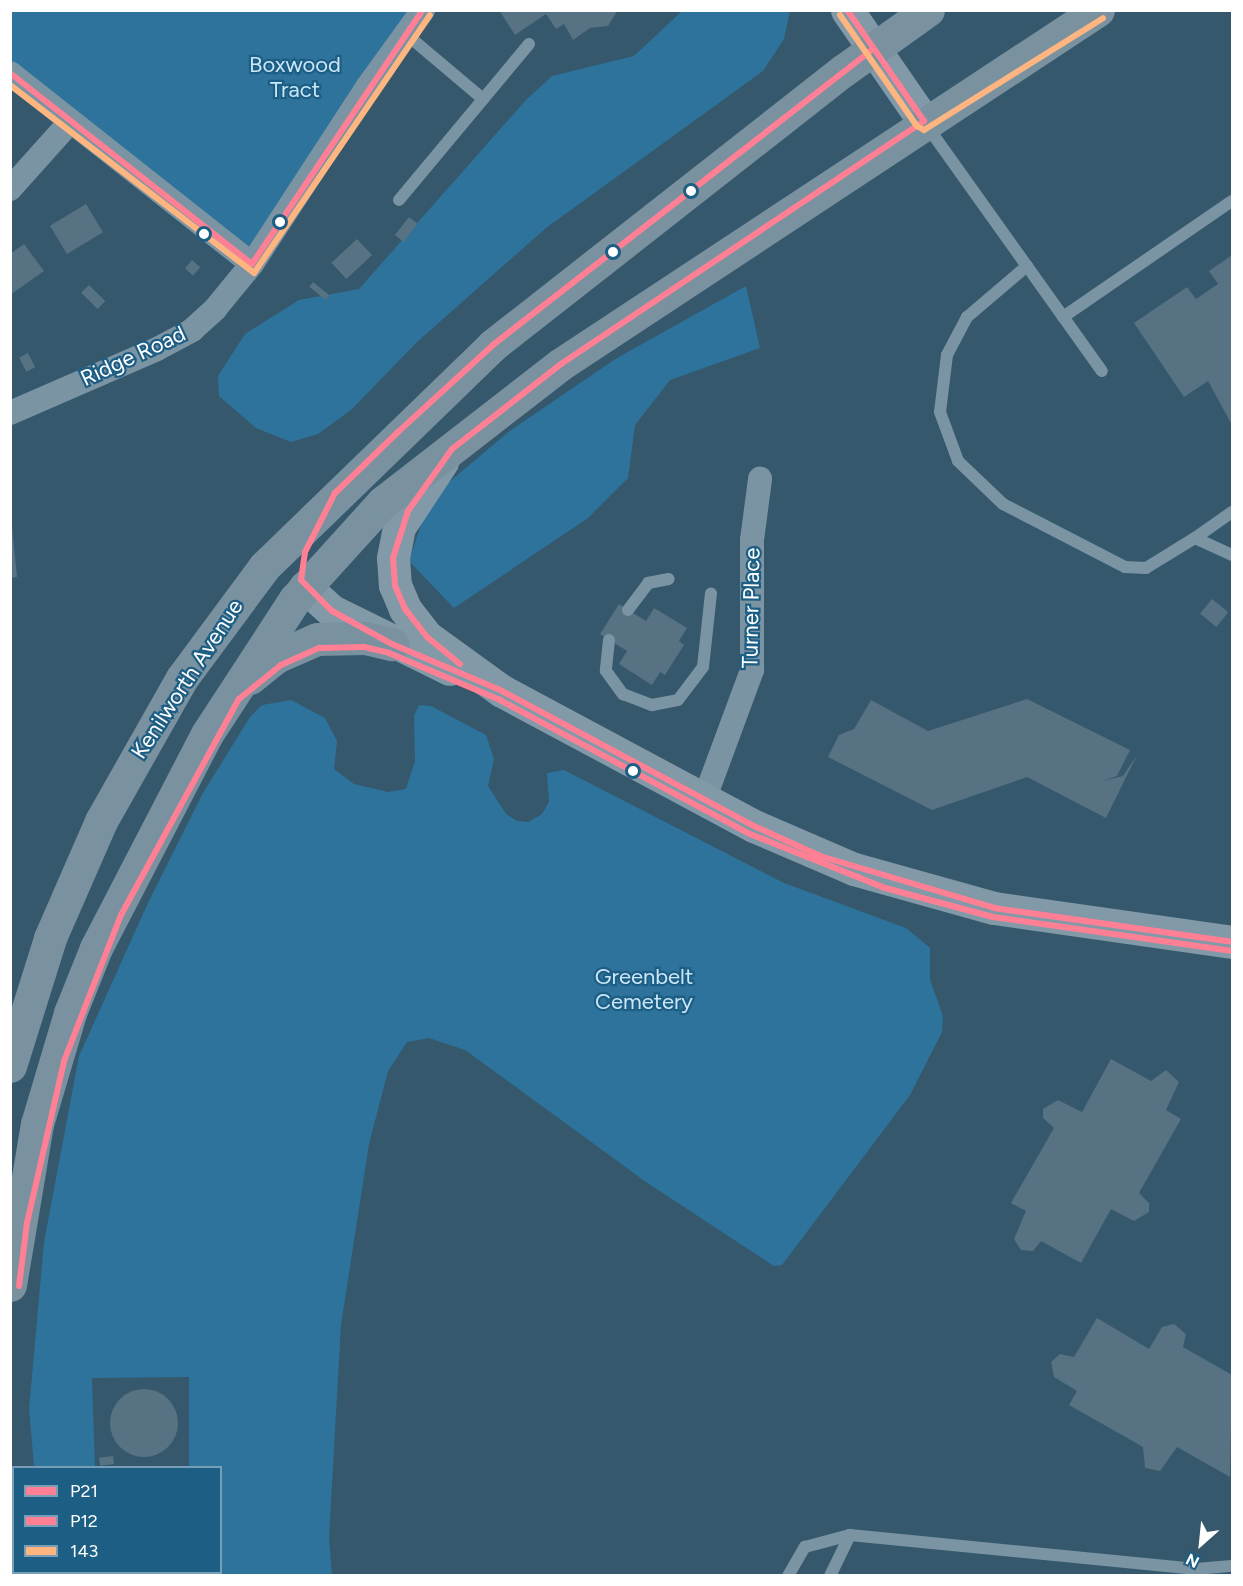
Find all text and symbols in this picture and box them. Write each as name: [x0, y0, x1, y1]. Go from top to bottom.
park label: Boxwood Tract: [249, 51, 341, 102]
unlabelled marker: [685, 185, 697, 197]
unlabelled marker: [274, 216, 286, 228]
unlabelled marker: [198, 228, 210, 240]
unlabelled marker: [607, 246, 619, 258]
street label: Ridge Road: [76, 320, 190, 392]
street label: Turner Place: [737, 547, 765, 669]
street label: Kenilworth Avenue: [126, 594, 248, 764]
unlabelled marker: [627, 765, 639, 777]
park label: Greenbelt Cemetery: [595, 963, 693, 1014]
legend: [12, 1466, 222, 1574]
text: P21: [70, 1480, 98, 1502]
text: P12: [70, 1510, 98, 1532]
north arrow: [1171, 1514, 1231, 1574]
text: 143: [70, 1540, 98, 1562]
text: N: [1183, 1549, 1202, 1572]

